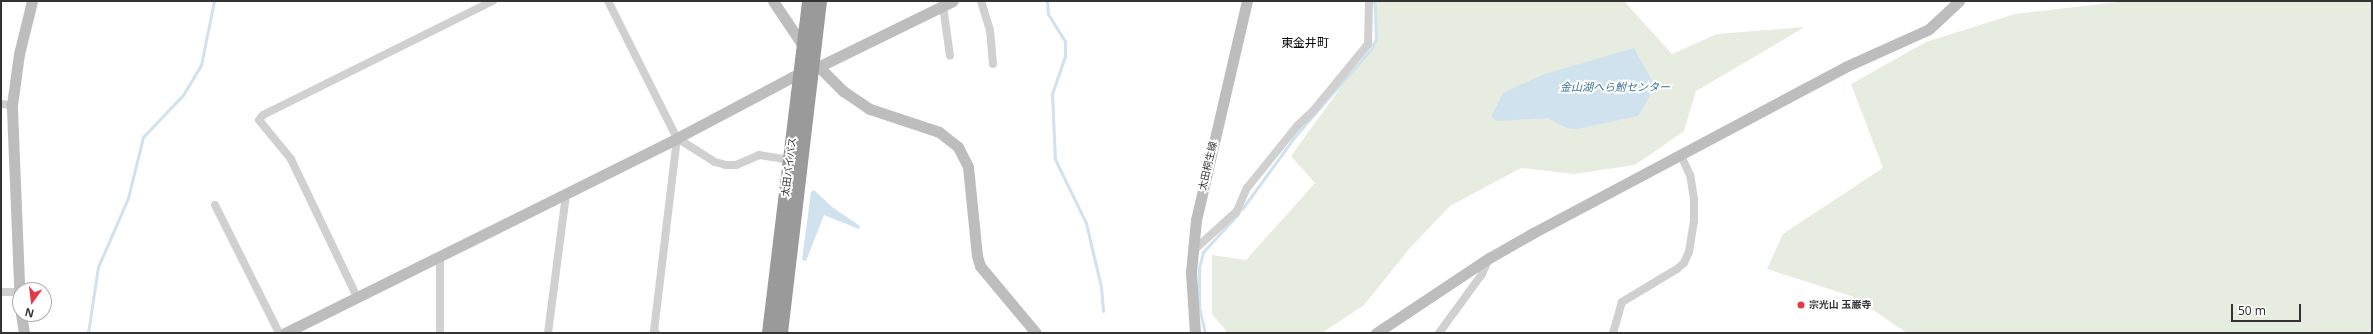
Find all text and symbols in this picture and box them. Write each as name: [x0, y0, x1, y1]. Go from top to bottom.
district label: 東金井町: [1281, 36, 1329, 50]
water label: 金山湖へら鮒センター: [1560, 80, 1670, 94]
street label: 太田バイパス: [779, 136, 799, 198]
street label: 太田桐生線: [1197, 140, 1219, 192]
north arrow: [12, 282, 52, 322]
scale bar: [2233, 296, 2303, 322]
place label: 宗光山 玉巌寺: [1809, 299, 1872, 311]
marker: 宗光山 玉巌寺: [1796, 300, 1806, 310]
text: 50 m: [2238, 302, 2266, 319]
text: N: [23, 305, 35, 322]

